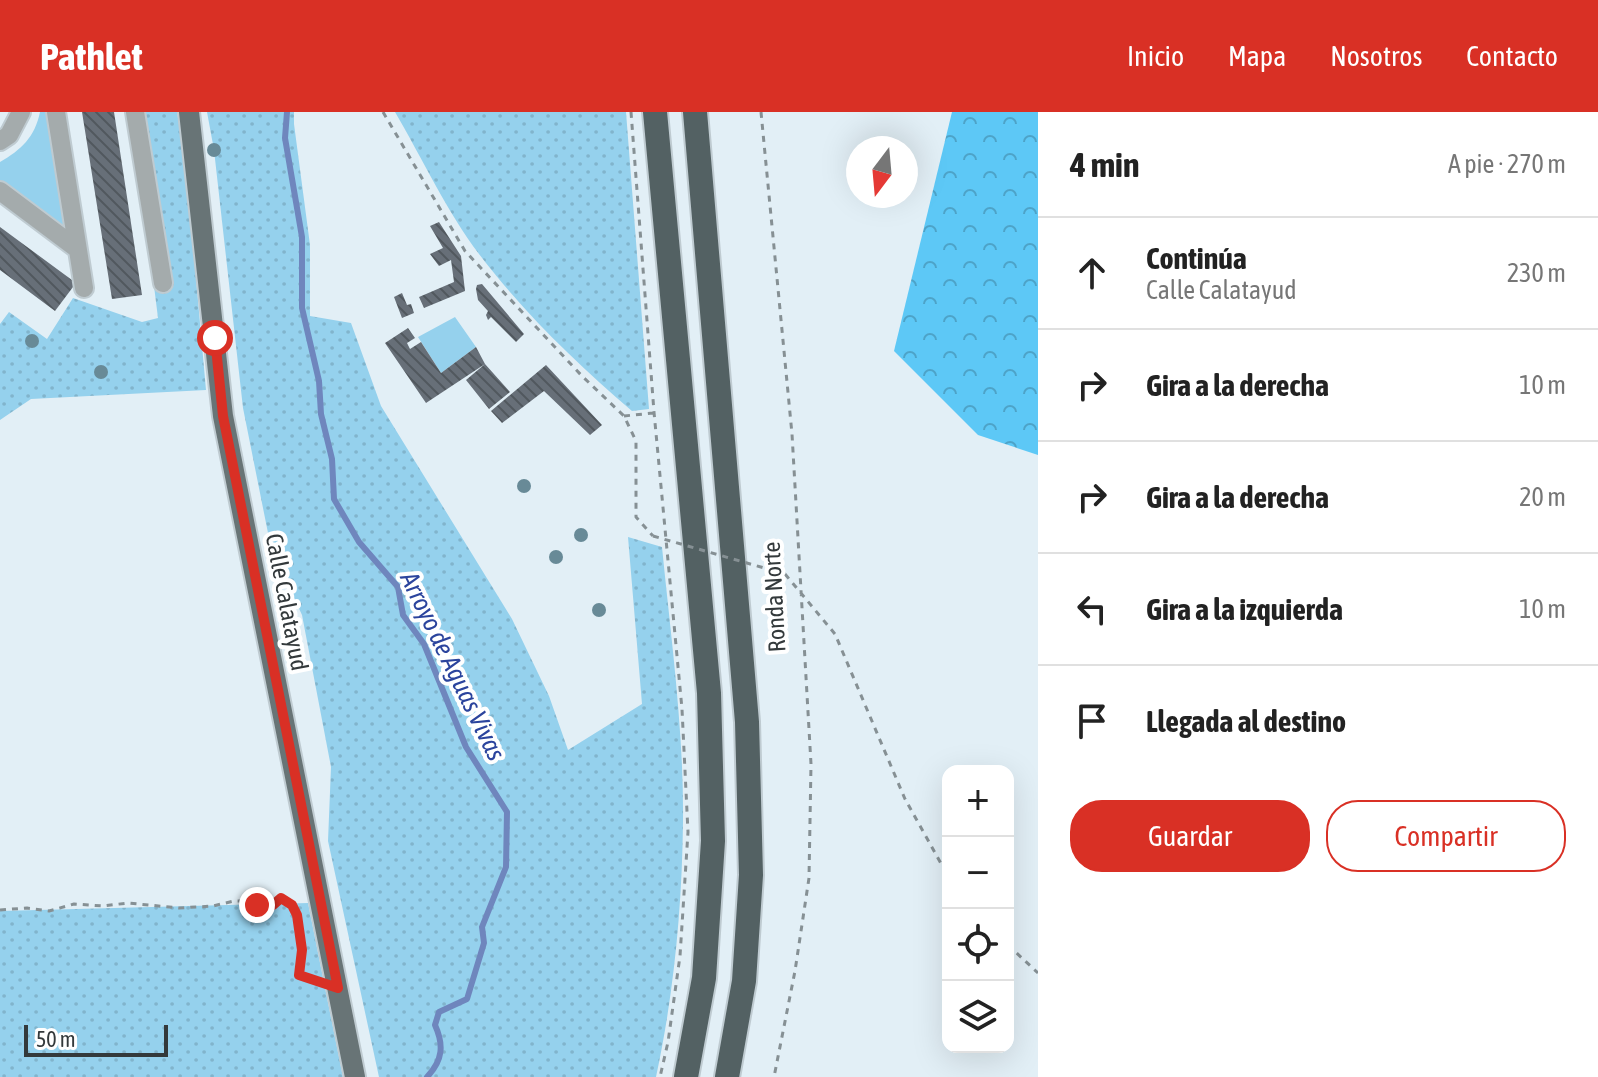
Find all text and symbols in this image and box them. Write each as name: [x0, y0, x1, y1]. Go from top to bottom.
text: Pathlet: [40, 35, 143, 78]
text: Inicio: [1127, 40, 1184, 72]
text: Mapa: [1228, 40, 1286, 72]
text: Nosotros: [1330, 40, 1422, 72]
text: Contacto: [1466, 40, 1558, 72]
north arrow: [846, 136, 918, 208]
text: 4 min: [1070, 145, 1139, 184]
text: A pie · 270 m: [1448, 149, 1566, 179]
text: Continúa: [1146, 241, 1247, 275]
icon: ahead: [1070, 251, 1114, 295]
text: 230 m: [1507, 258, 1566, 288]
text: Calle Calatayud: [1146, 275, 1297, 305]
route start: [197, 320, 233, 356]
icon: right: [1070, 363, 1114, 407]
text: Gira a la derecha: [1146, 368, 1329, 402]
text: 10 m: [1519, 370, 1566, 400]
icon: right: [1070, 475, 1114, 519]
text: Gira a la derecha: [1146, 480, 1329, 514]
text: 20 m: [1519, 482, 1566, 512]
street label: Calle Calatayud: [260, 531, 314, 673]
street label: Ronda Norte: [758, 541, 790, 653]
water label: Arroyo de Aguas Vivas: [394, 566, 512, 765]
icon: left: [1070, 587, 1114, 631]
text: Gira a la izquierda: [1146, 592, 1343, 626]
text: 10 m: [1519, 594, 1566, 624]
icon: arrive: [1070, 699, 1114, 743]
text: Llegada al destino: [1146, 704, 1346, 738]
map controls: [942, 765, 1014, 1053]
button: +: [942, 765, 1014, 837]
button: Guardar: [1070, 800, 1310, 872]
button: Compartir: [1326, 800, 1566, 872]
button: −: [942, 837, 1014, 909]
route end: [239, 887, 275, 923]
button: locate: [942, 909, 1014, 981]
button: layers: [942, 981, 1014, 1053]
scale bar: [24, 1021, 168, 1057]
text: 50 m: [36, 1026, 76, 1052]

